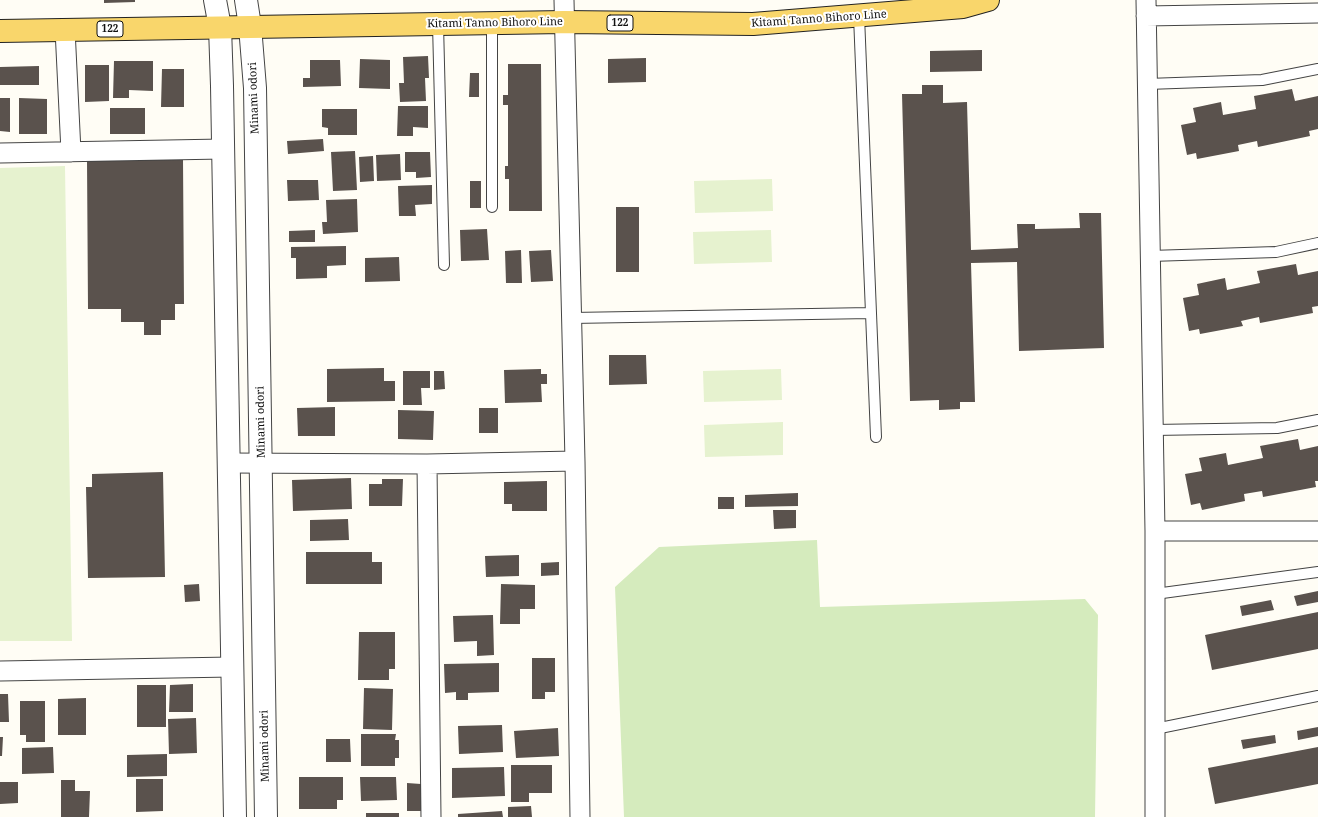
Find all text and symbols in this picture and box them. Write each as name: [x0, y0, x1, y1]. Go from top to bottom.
street label: Kitami Tanno Bihoro Line: [751, 8, 887, 30]
street label: Kitami Tanno Bihoro Line: [427, 15, 563, 31]
road number: 122: [607, 15, 633, 31]
road number: 122: [97, 21, 123, 37]
street label: Minami odori: [246, 62, 262, 134]
street label: Minami odori: [254, 386, 268, 458]
street label: Minami odori: [258, 710, 272, 782]

